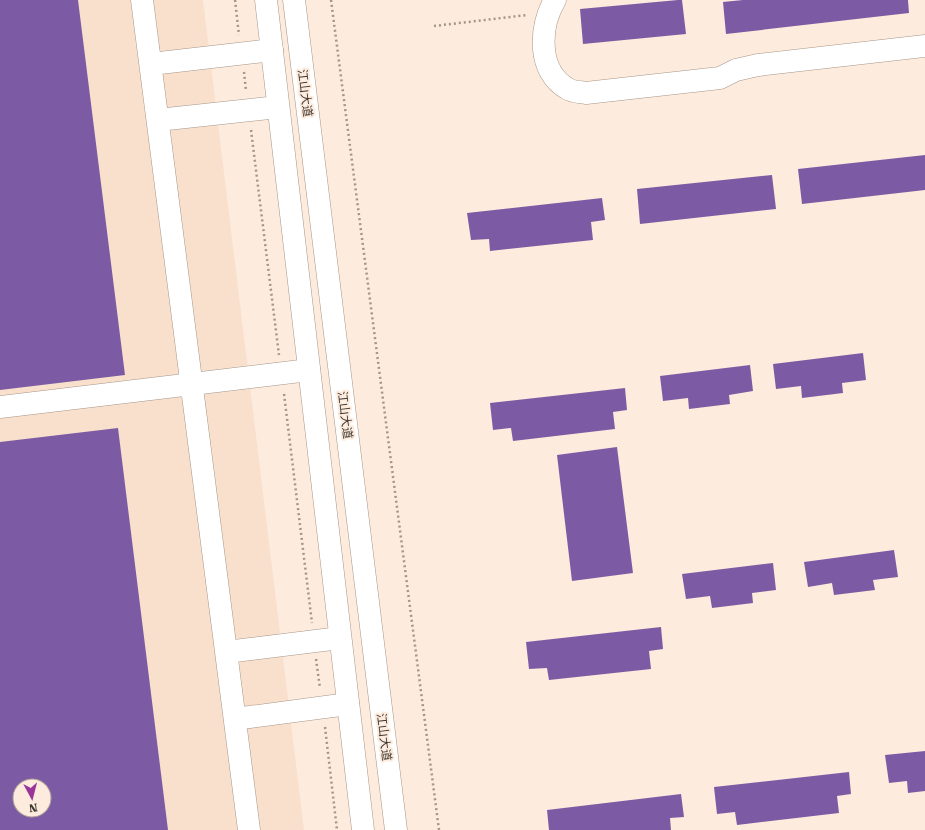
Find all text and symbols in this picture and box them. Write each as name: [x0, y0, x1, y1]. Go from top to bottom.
street label: 江山大道: [295, 68, 315, 118]
street label: 江山大道: [335, 390, 355, 440]
street label: 江山大道: [374, 712, 394, 762]
north arrow: [12, 778, 52, 818]
text: N: [28, 800, 38, 814]

